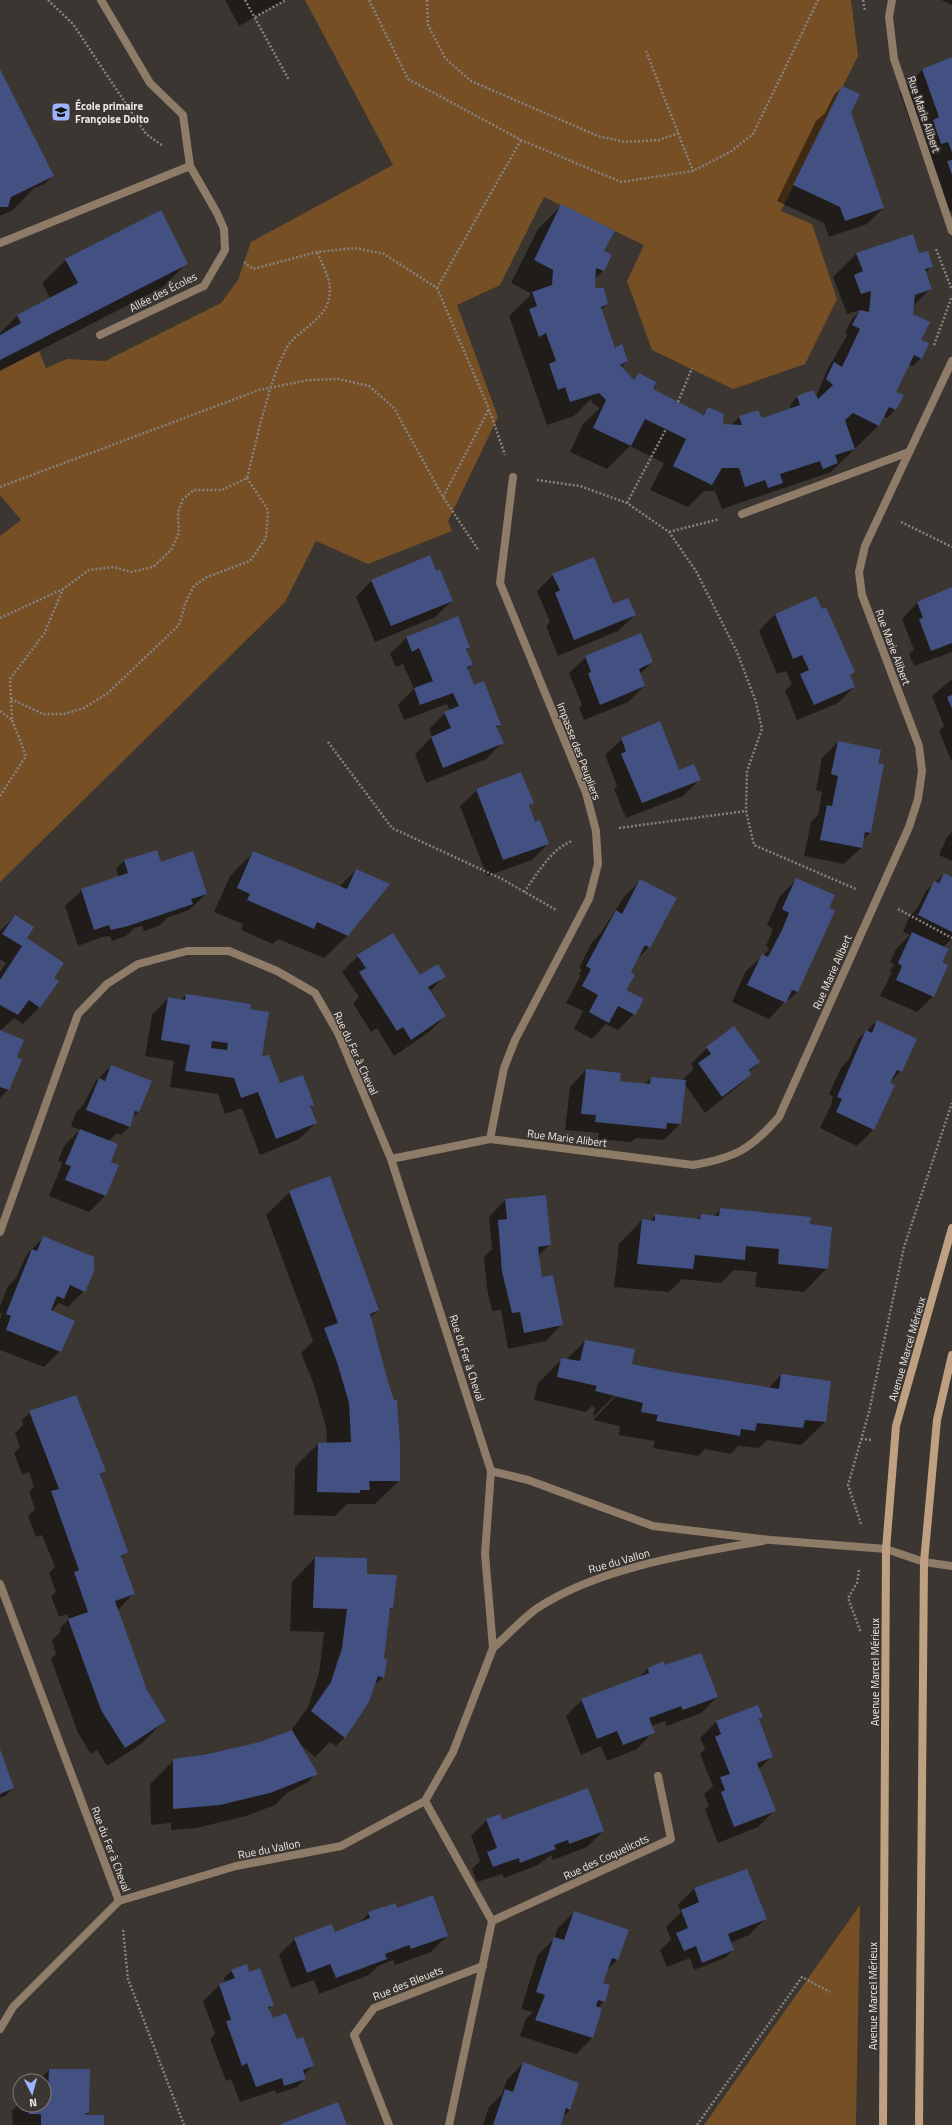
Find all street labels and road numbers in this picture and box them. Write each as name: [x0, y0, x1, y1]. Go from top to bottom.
street label: Rue Marie Alibert: [903, 74, 945, 155]
street label: Allée des Écoles: [126, 268, 200, 316]
street label: Rue Marie Alibert: [871, 607, 915, 687]
street label: Impasse des Peupliers: [553, 700, 605, 802]
street label: Rue Marie Alibert: [808, 932, 856, 1012]
street label: Rue du Fer à Cheval: [330, 1009, 382, 1097]
street label: Rue Marie Alibert: [526, 1125, 608, 1151]
street label: Avenue Marcel Mérieux: [884, 1295, 930, 1403]
street label: Rue du Fer à Cheval: [445, 1312, 489, 1404]
street label: Rue du Vallon: [586, 1545, 652, 1577]
street label: Avenue Marcel Mérieux: [867, 1618, 883, 1726]
street label: Rue du Fer à Cheval: [87, 1804, 135, 1894]
street label: Rue des Coquelicots: [561, 1830, 651, 1884]
street label: Rue du Vallon: [237, 1835, 302, 1863]
street label: Avenue Marcel Mérieux: [865, 1942, 881, 2050]
street label: Rue des Bleuets: [370, 1962, 446, 2004]

